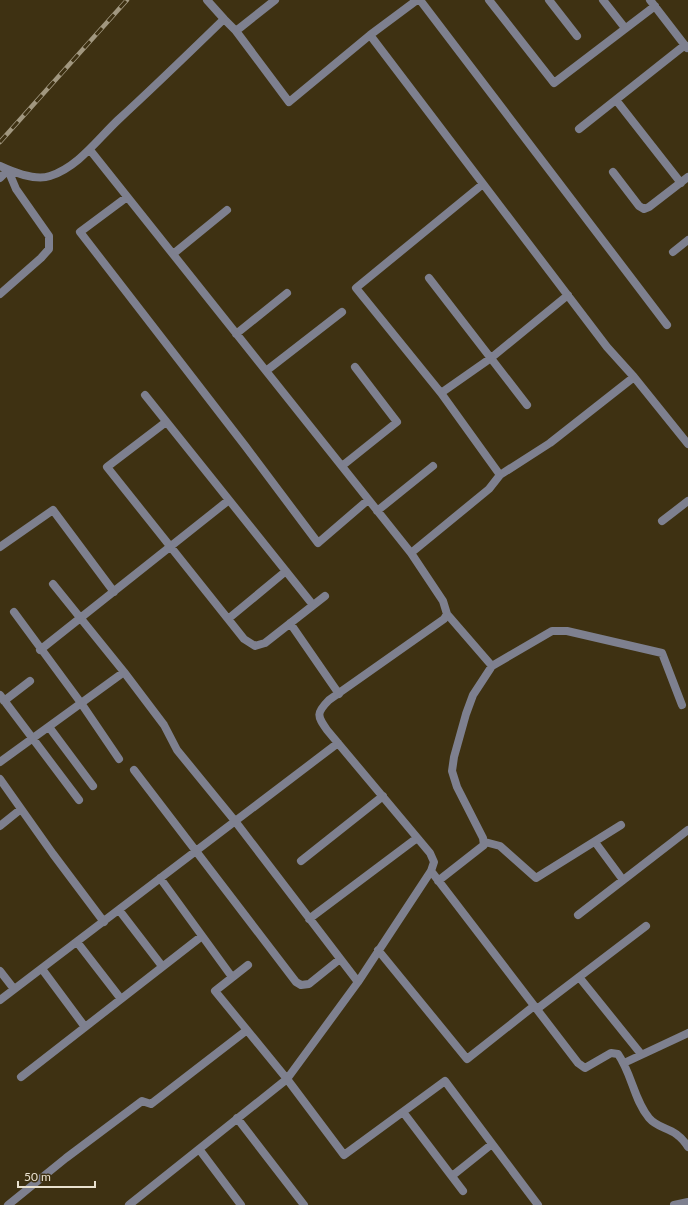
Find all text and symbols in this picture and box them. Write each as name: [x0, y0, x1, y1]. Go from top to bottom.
scale bar: [18, 1163, 95, 1189]
text: 50 m: [24, 1169, 51, 1184]

